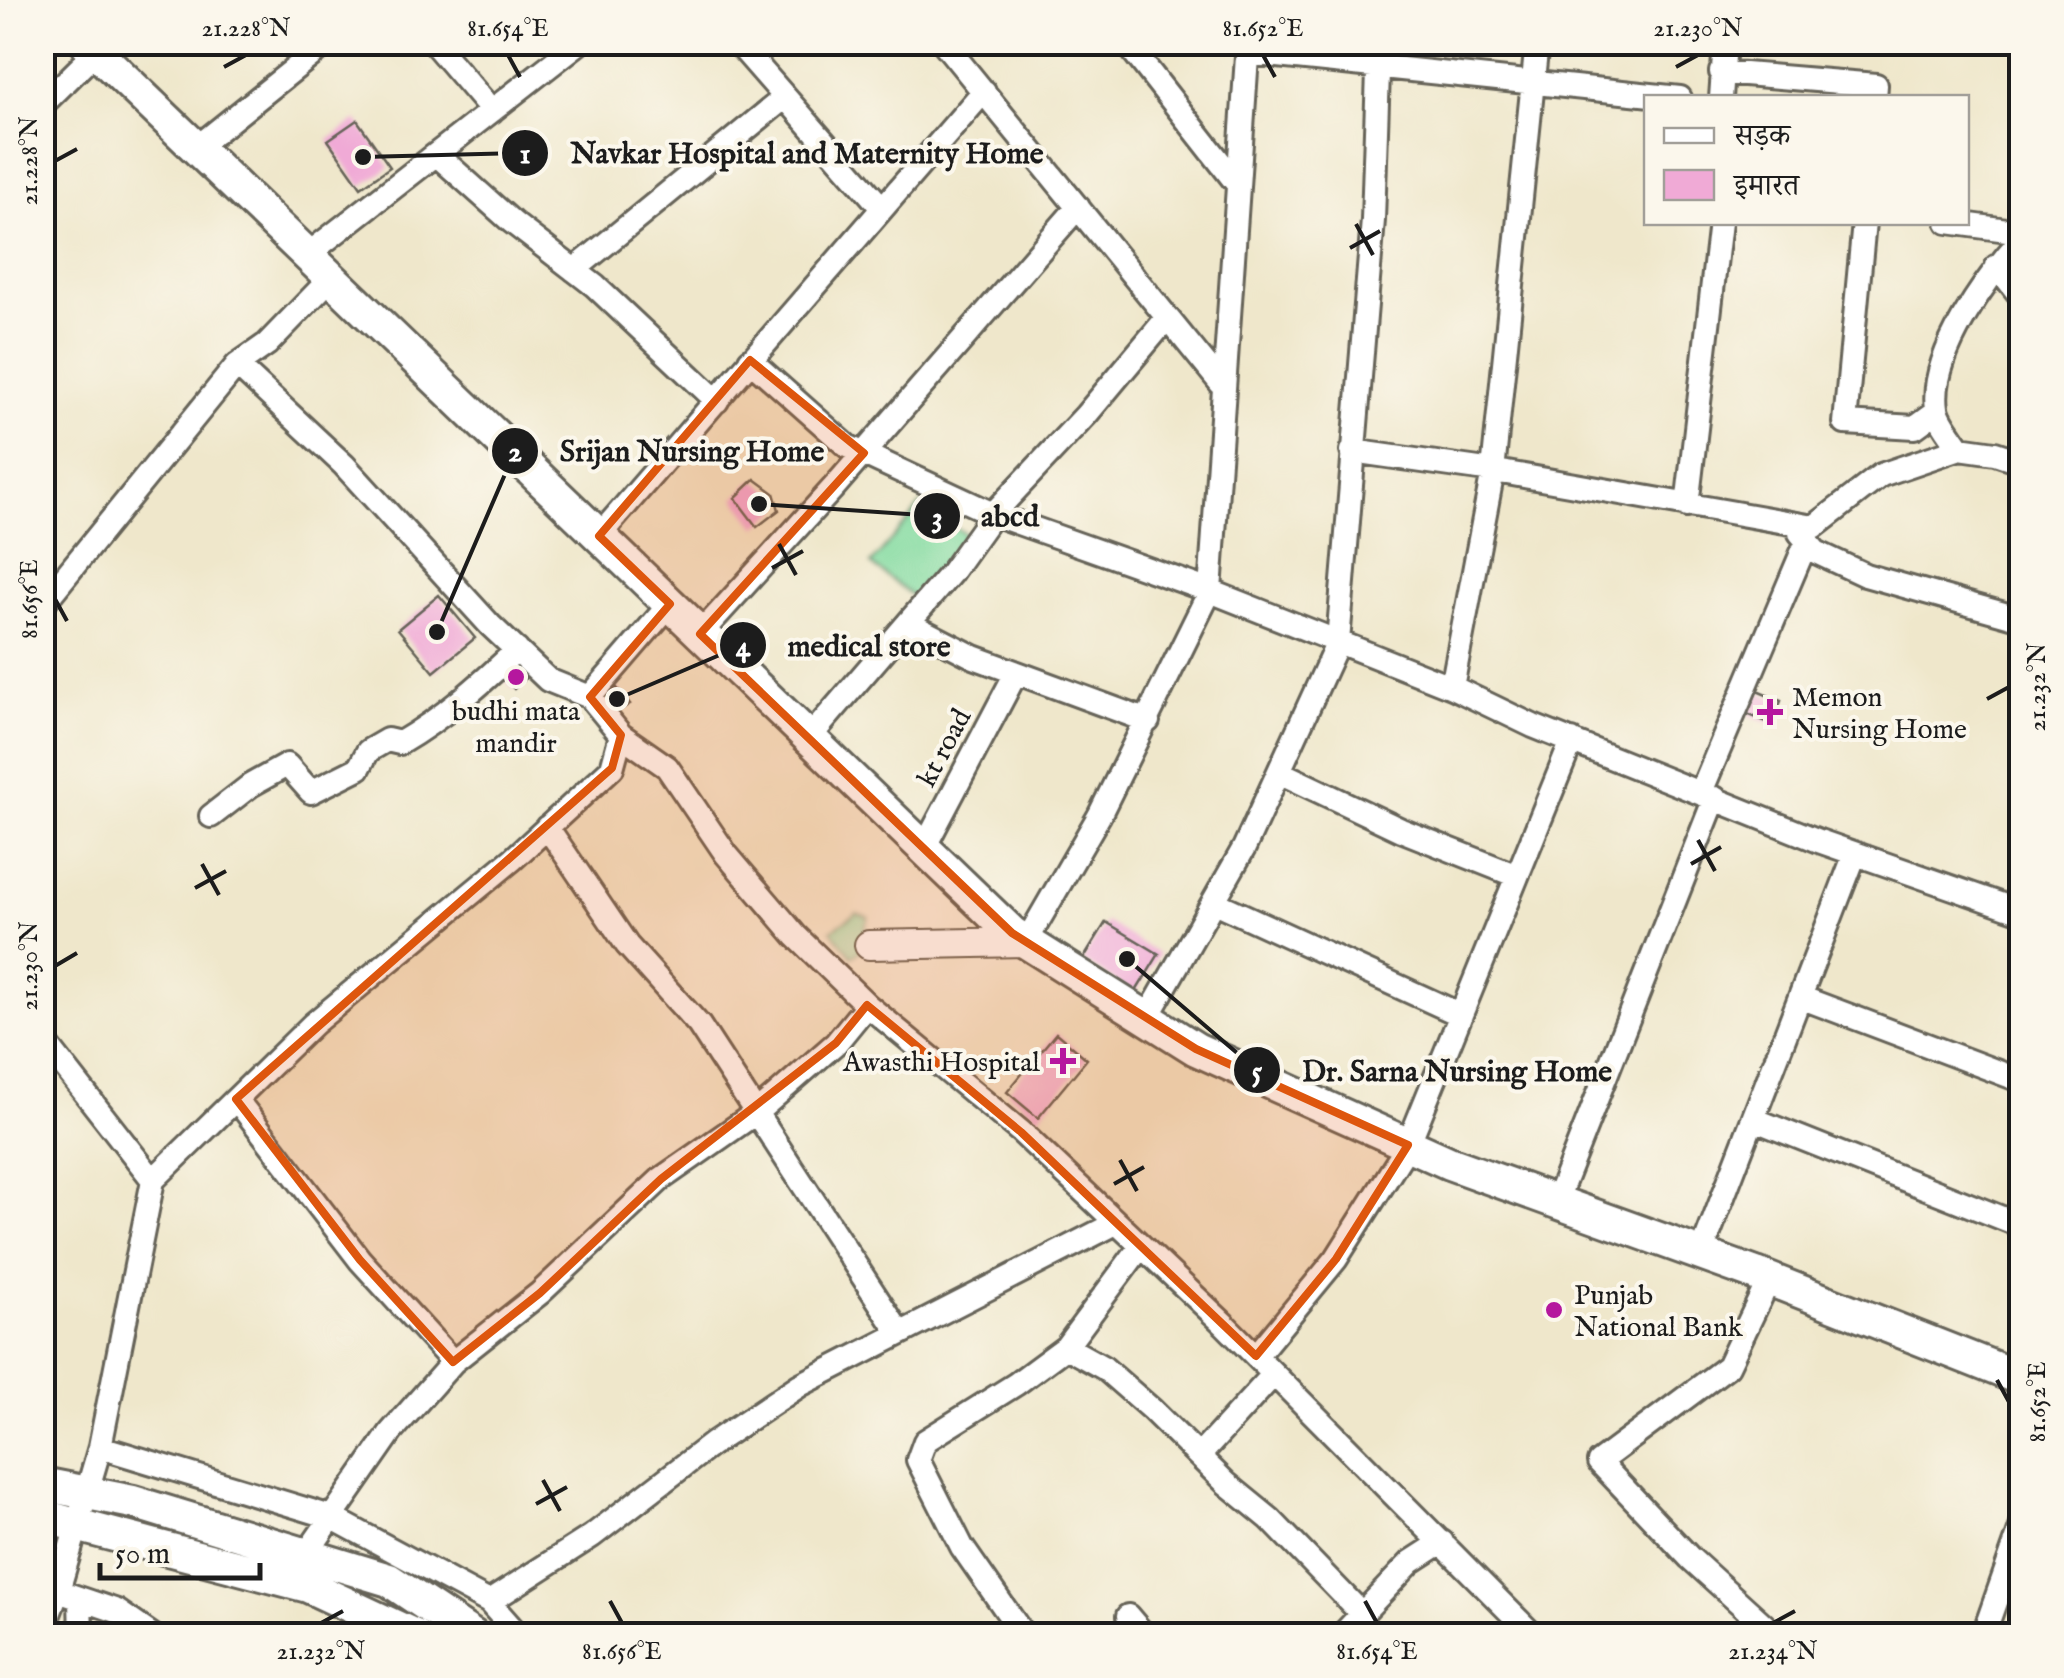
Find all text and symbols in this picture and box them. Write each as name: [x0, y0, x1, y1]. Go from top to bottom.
text: 21.228°N: [201, 13, 291, 45]
text: 81.654°E: [467, 13, 549, 45]
text: 81.652°E: [1223, 13, 1303, 45]
text: 21.230°N: [1653, 13, 1743, 45]
legend: [1644, 95, 1969, 225]
text: 21.228°N: [14, 116, 46, 206]
text: सड़क: [1732, 118, 1792, 156]
callout: Navkar Hospital and Maternity Home: [500, 123, 1063, 183]
text: 1: [519, 136, 531, 174]
text: Navkar Hospital and Maternity Home: [569, 136, 1044, 174]
text: इमारत: [1732, 168, 1801, 206]
callout: Srijan Nursing Home: [490, 421, 844, 481]
text: 2: [508, 434, 522, 472]
text: Srijan Nursing Home: [560, 434, 824, 472]
callout: abcd: [912, 486, 1059, 546]
text: 3: [931, 499, 943, 537]
text: abcd: [981, 499, 1040, 537]
text: 81.656°E: [14, 559, 46, 639]
callout: medical store: [718, 615, 971, 675]
text: 4: [736, 629, 751, 667]
text: medical store: [788, 629, 951, 667]
text: 21.232°N: [2022, 643, 2054, 731]
marker: budhi mata mandir: [505, 666, 527, 688]
place label: Memon Nursing Home: [1792, 681, 1967, 748]
place label: budhi mata mandir: [452, 695, 581, 762]
marker: Memon Nursing Home: [1757, 699, 1783, 725]
street label: kt road: [910, 703, 980, 793]
text: 21.230°N: [14, 921, 46, 1011]
callout: Dr. Sarna Nursing Home: [1232, 1040, 1632, 1100]
place label: Awasthi Hospital: [842, 1046, 1040, 1081]
marker: Awasthi Hospital: [1050, 1048, 1076, 1074]
text: 5: [1252, 1054, 1263, 1092]
text: Dr. Sarna Nursing Home: [1302, 1054, 1612, 1092]
place label: Punjab National Bank: [1574, 1279, 1744, 1346]
marker: Punjab National Bank: [1543, 1299, 1565, 1321]
text: 81.652°E: [2022, 1362, 2054, 1442]
scale bar: [100, 1518, 260, 1580]
text: 50 m: [115, 1536, 170, 1574]
text: 21.232°N: [277, 1636, 365, 1668]
text: 81.656°E: [582, 1636, 662, 1668]
text: 81.654°E: [1336, 1636, 1418, 1668]
text: 21.234°N: [1728, 1636, 1818, 1668]

